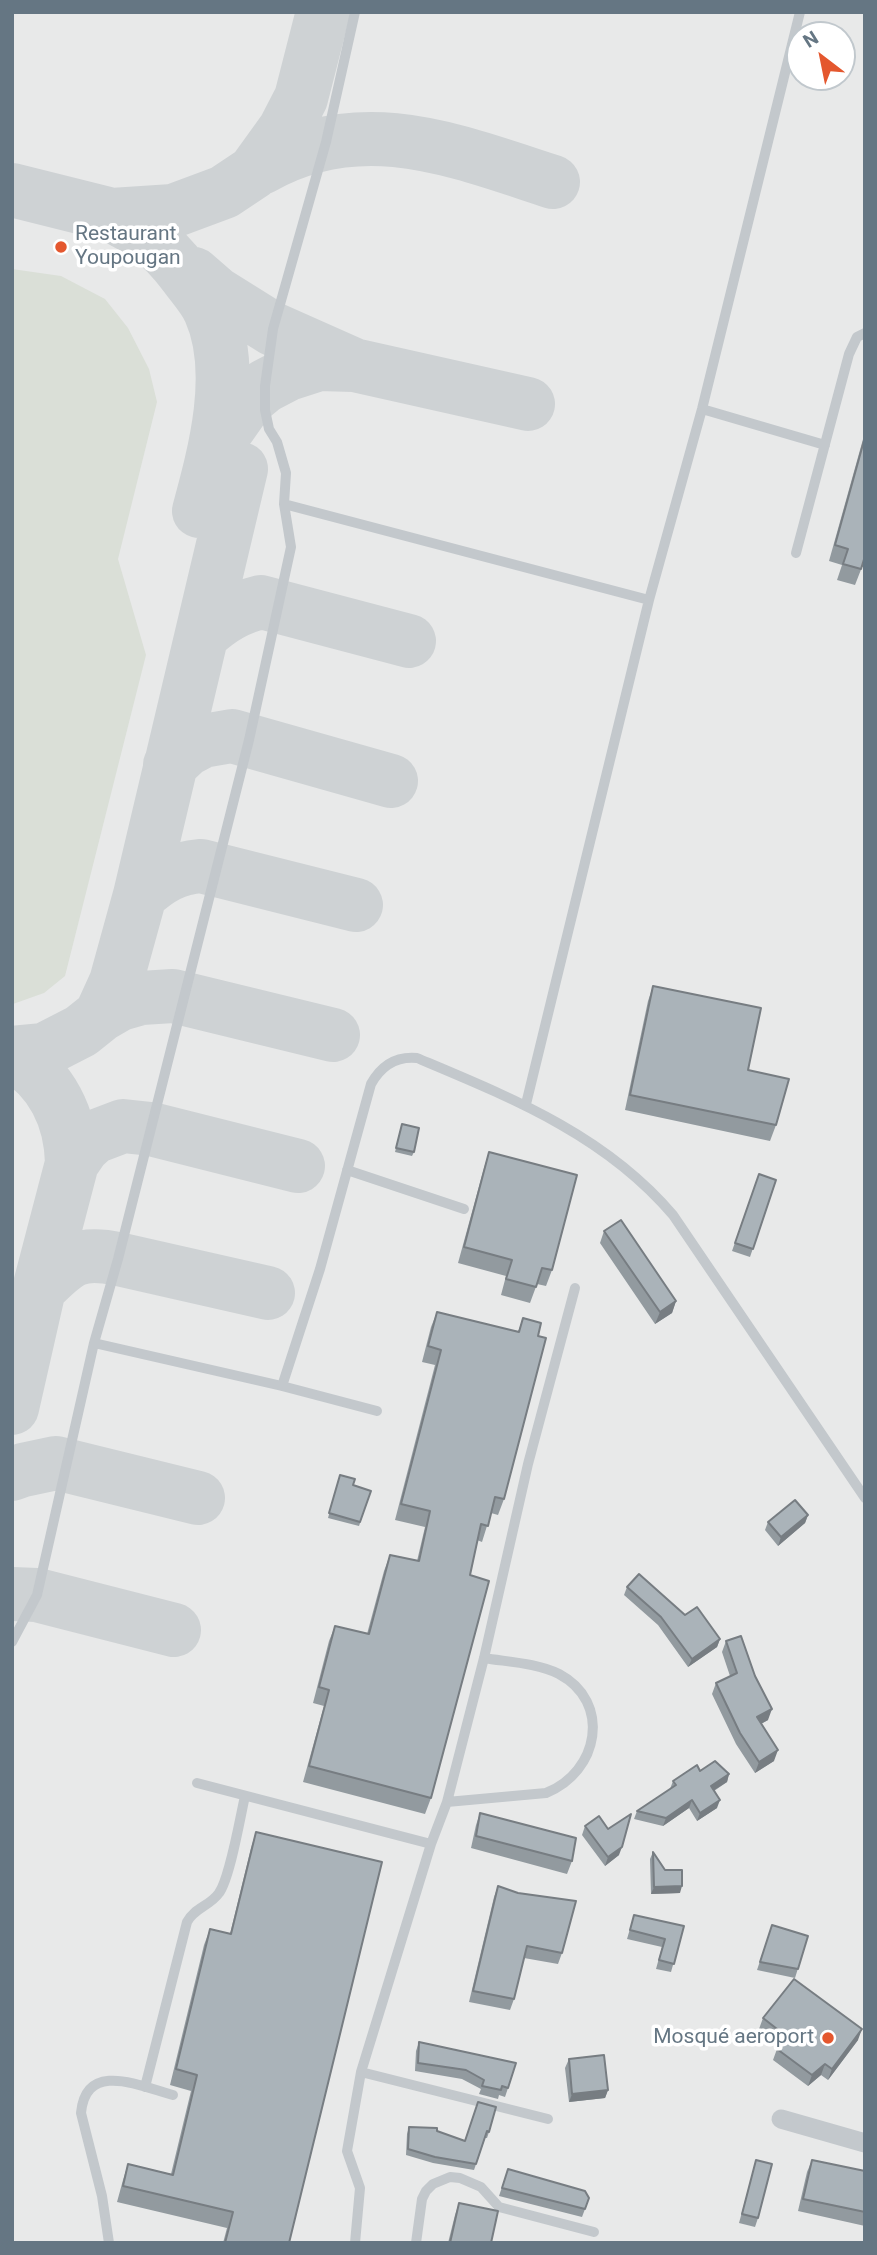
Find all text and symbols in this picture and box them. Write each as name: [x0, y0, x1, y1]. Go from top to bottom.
north arrow: [786, 21, 856, 91]
text: N: [799, 26, 822, 53]
place label: Restaurant Youpougan: [75, 222, 181, 272]
marker: Restaurant Youpougan: [53, 239, 69, 255]
place label: Mosqué aeroport: [653, 2025, 814, 2051]
marker: Mosqué aeroport: [820, 2030, 836, 2046]

